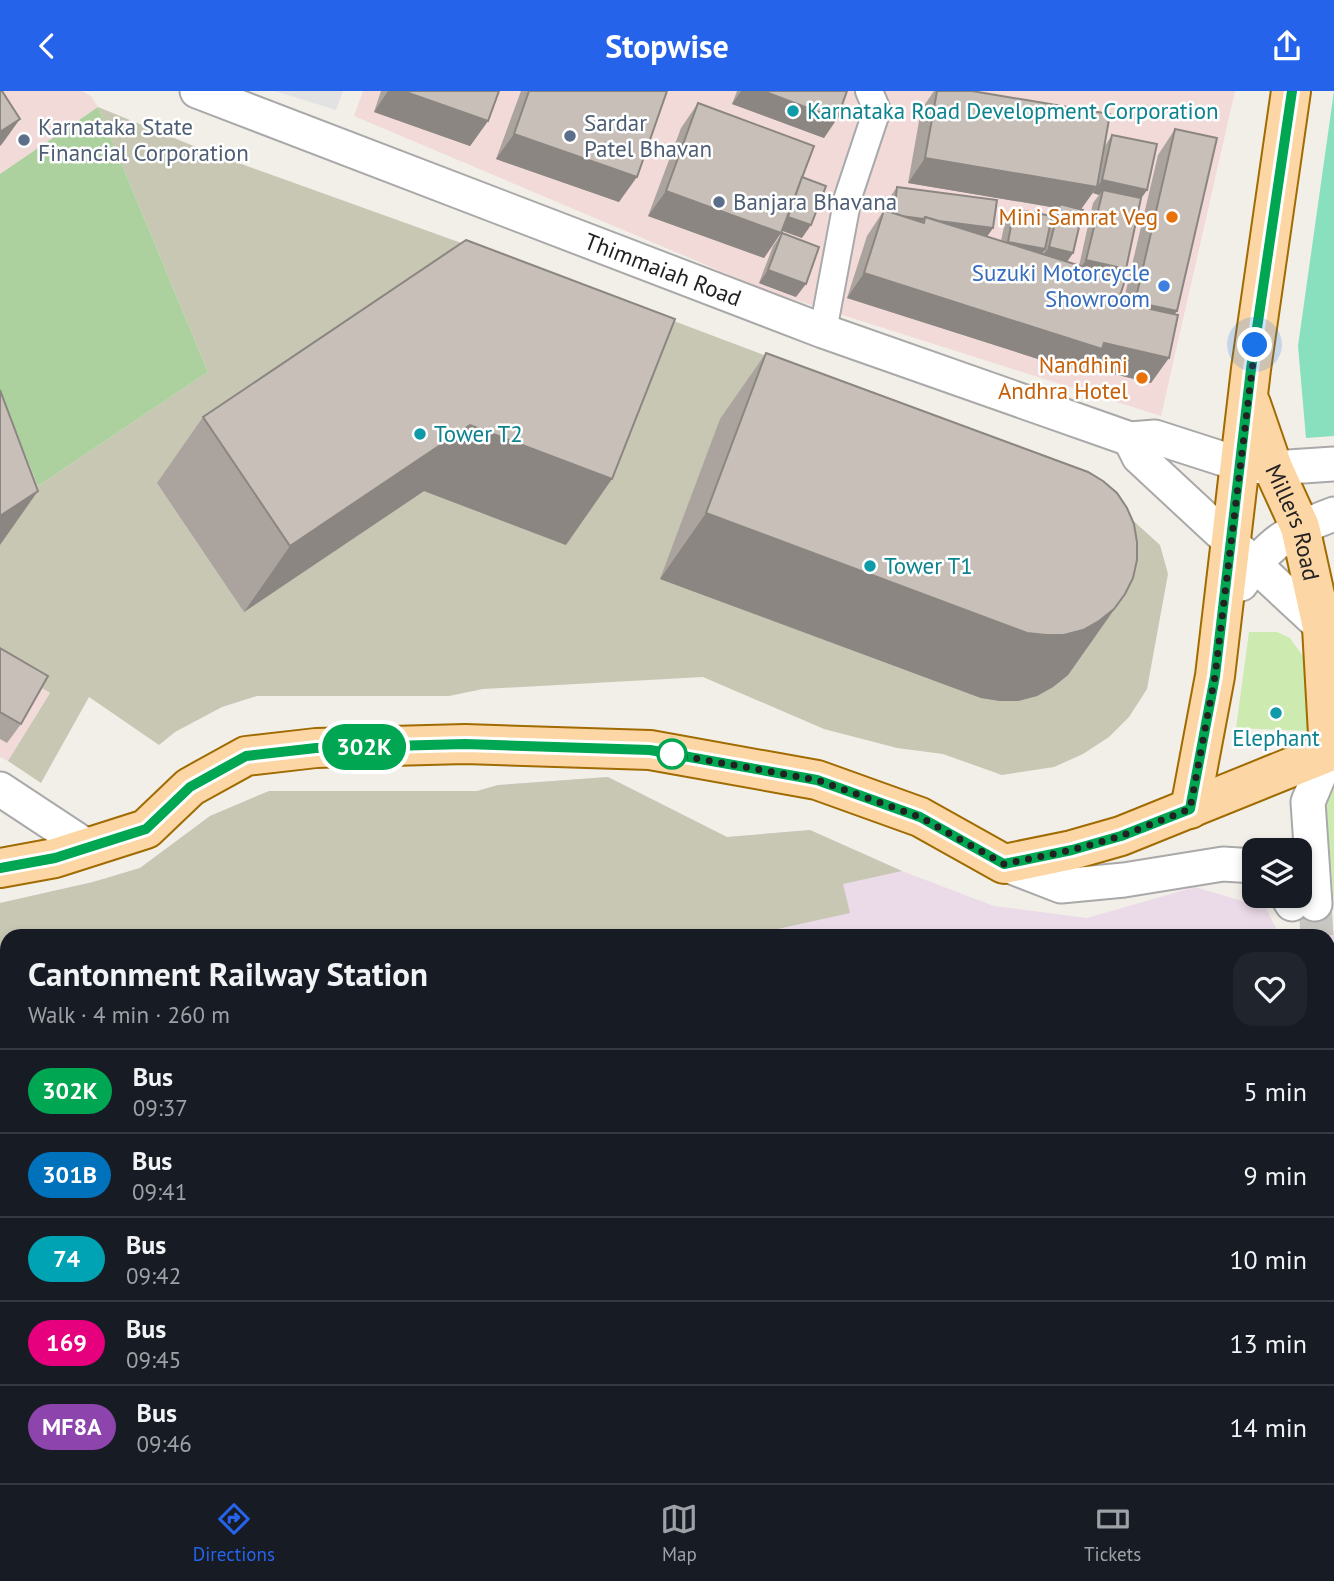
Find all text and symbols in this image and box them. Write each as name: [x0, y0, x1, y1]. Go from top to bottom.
text: Stopwise: [605, 25, 729, 67]
icon: back: [28, 27, 66, 65]
icon: share: [1268, 27, 1306, 65]
place label: Karnataka Road Development Corporation: [807, 96, 1219, 125]
marker: Karnataka Road Development Corporation: [785, 103, 801, 119]
place label: Sardar Patel Bhavan: [584, 108, 712, 163]
place label: Karnataka State Financial Corporation: [38, 112, 249, 167]
marker: Sardar Patel Bhavan: [562, 128, 578, 144]
marker: Karnataka State Financial Corporation: [16, 132, 32, 148]
place label: Banjara Bhavana: [733, 187, 897, 216]
marker: Banjara Bhavana: [711, 194, 727, 210]
place label: Mini Samrat Veg: [998, 202, 1158, 231]
marker: Mini Samrat Veg: [1164, 209, 1180, 225]
street label: Thimmaiah Road: [581, 226, 746, 312]
place label: Suzuki Motorcycle Showroom: [972, 258, 1150, 313]
marker: Suzuki Motorcycle Showroom: [1156, 278, 1172, 294]
your location: [1237, 327, 1272, 362]
place label: Nandhini Andhra Hotel: [998, 350, 1128, 405]
marker: Nandhini Andhra Hotel: [1134, 370, 1150, 386]
place label: Tower T2: [434, 419, 523, 448]
marker: Tower T2: [412, 426, 428, 442]
street label: Millers Road: [1259, 459, 1326, 583]
place label: Tower T1: [884, 551, 973, 580]
marker: Tower T1: [862, 558, 878, 574]
marker: Elephant: [1268, 705, 1284, 721]
place label: Elephant: [1232, 723, 1320, 752]
line badge: 302K: [315, 724, 413, 770]
text: 302K: [336, 731, 392, 762]
unlabelled marker: [657, 739, 687, 769]
map controls: [1242, 838, 1312, 908]
button: layers: [1242, 838, 1312, 908]
text: Cantonment Railway Station: [28, 952, 428, 995]
button: heart: [1233, 952, 1307, 1026]
text: Walk · 4 min · 260 m: [28, 1000, 230, 1029]
text: Bus: [133, 1060, 173, 1093]
text: 302K: [42, 1075, 98, 1106]
text: 5 min: [1244, 1075, 1307, 1108]
text: 09:37: [133, 1093, 188, 1122]
text: Bus: [132, 1144, 172, 1177]
text: 301B: [42, 1159, 97, 1190]
text: 9 min: [1244, 1159, 1307, 1192]
text: 09:41: [132, 1177, 187, 1206]
text: Bus: [126, 1228, 166, 1261]
text: 74: [53, 1243, 80, 1274]
text: 10 min: [1229, 1243, 1307, 1276]
text: 09:42: [126, 1261, 181, 1290]
text: Bus: [126, 1312, 166, 1345]
text: 169: [46, 1327, 87, 1358]
text: 13 min: [1229, 1327, 1307, 1360]
text: 09:45: [126, 1345, 181, 1374]
text: Bus: [137, 1396, 177, 1429]
text: MF8A: [42, 1411, 102, 1442]
text: 14 min: [1229, 1411, 1307, 1444]
text: 09:46: [137, 1429, 192, 1458]
tab: Directions: [193, 1500, 275, 1566]
tab: Map: [660, 1500, 698, 1566]
tab: Tickets: [1084, 1500, 1141, 1566]

